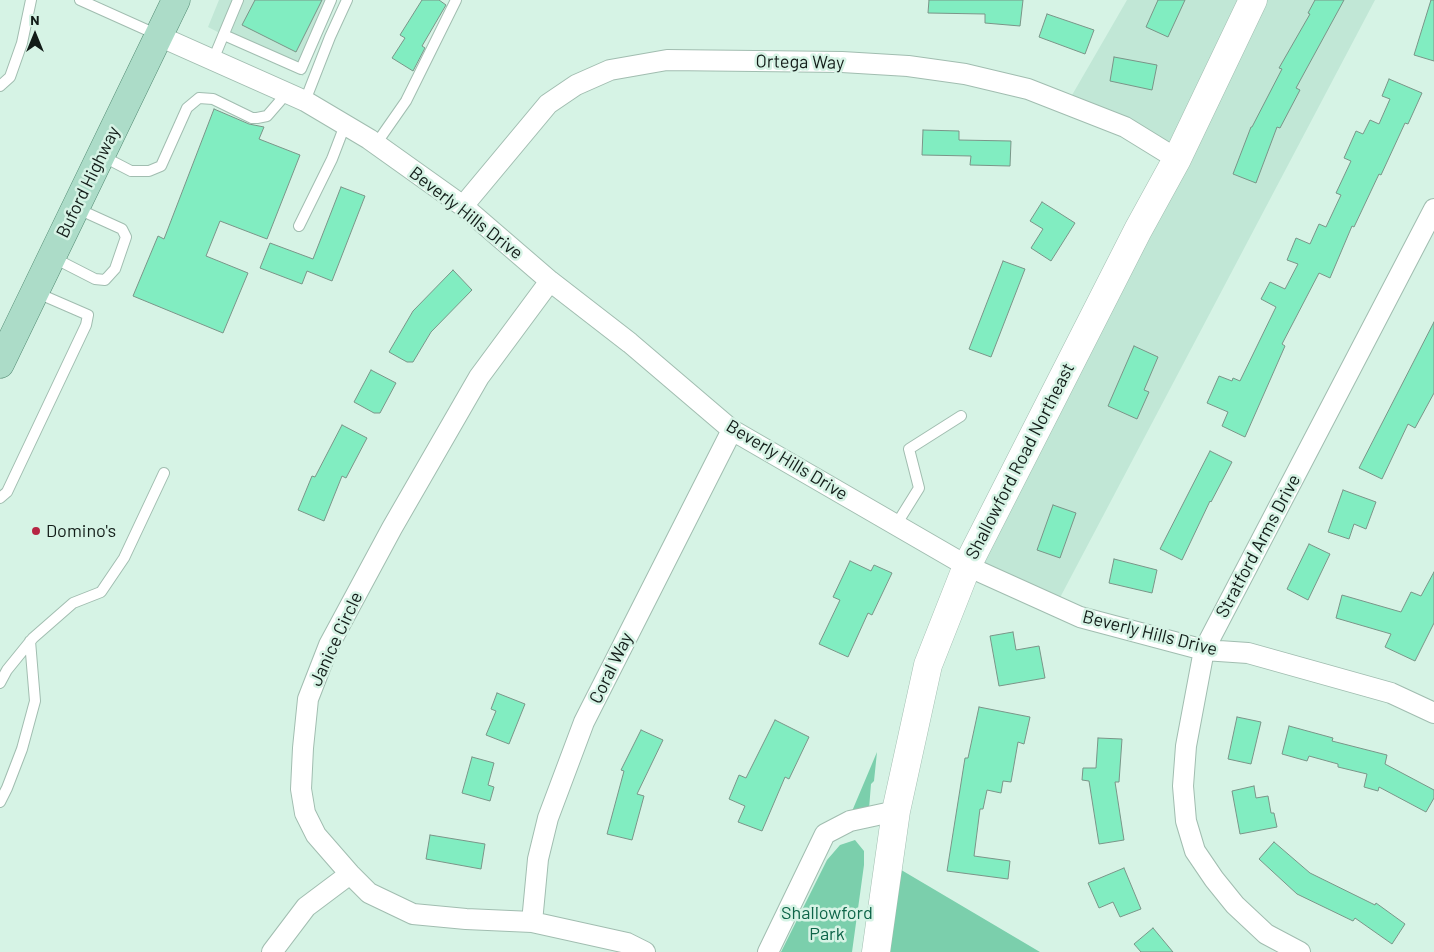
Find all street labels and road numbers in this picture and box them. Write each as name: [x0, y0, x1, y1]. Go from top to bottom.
street label: Ortega Way: [756, 50, 844, 74]
street label: Buford Highway: [52, 123, 124, 241]
street label: Beverly Hills Drive: [405, 162, 527, 264]
street label: Shallowford Road Northeast: [961, 359, 1079, 563]
street label: Beverly Hills Drive: [722, 415, 852, 505]
street label: Stratford Arms Drive: [1211, 471, 1305, 621]
street label: Janice Circle: [305, 588, 367, 690]
street label: Beverly Hills Drive: [1080, 606, 1220, 660]
street label: Coral Way: [585, 629, 637, 707]

